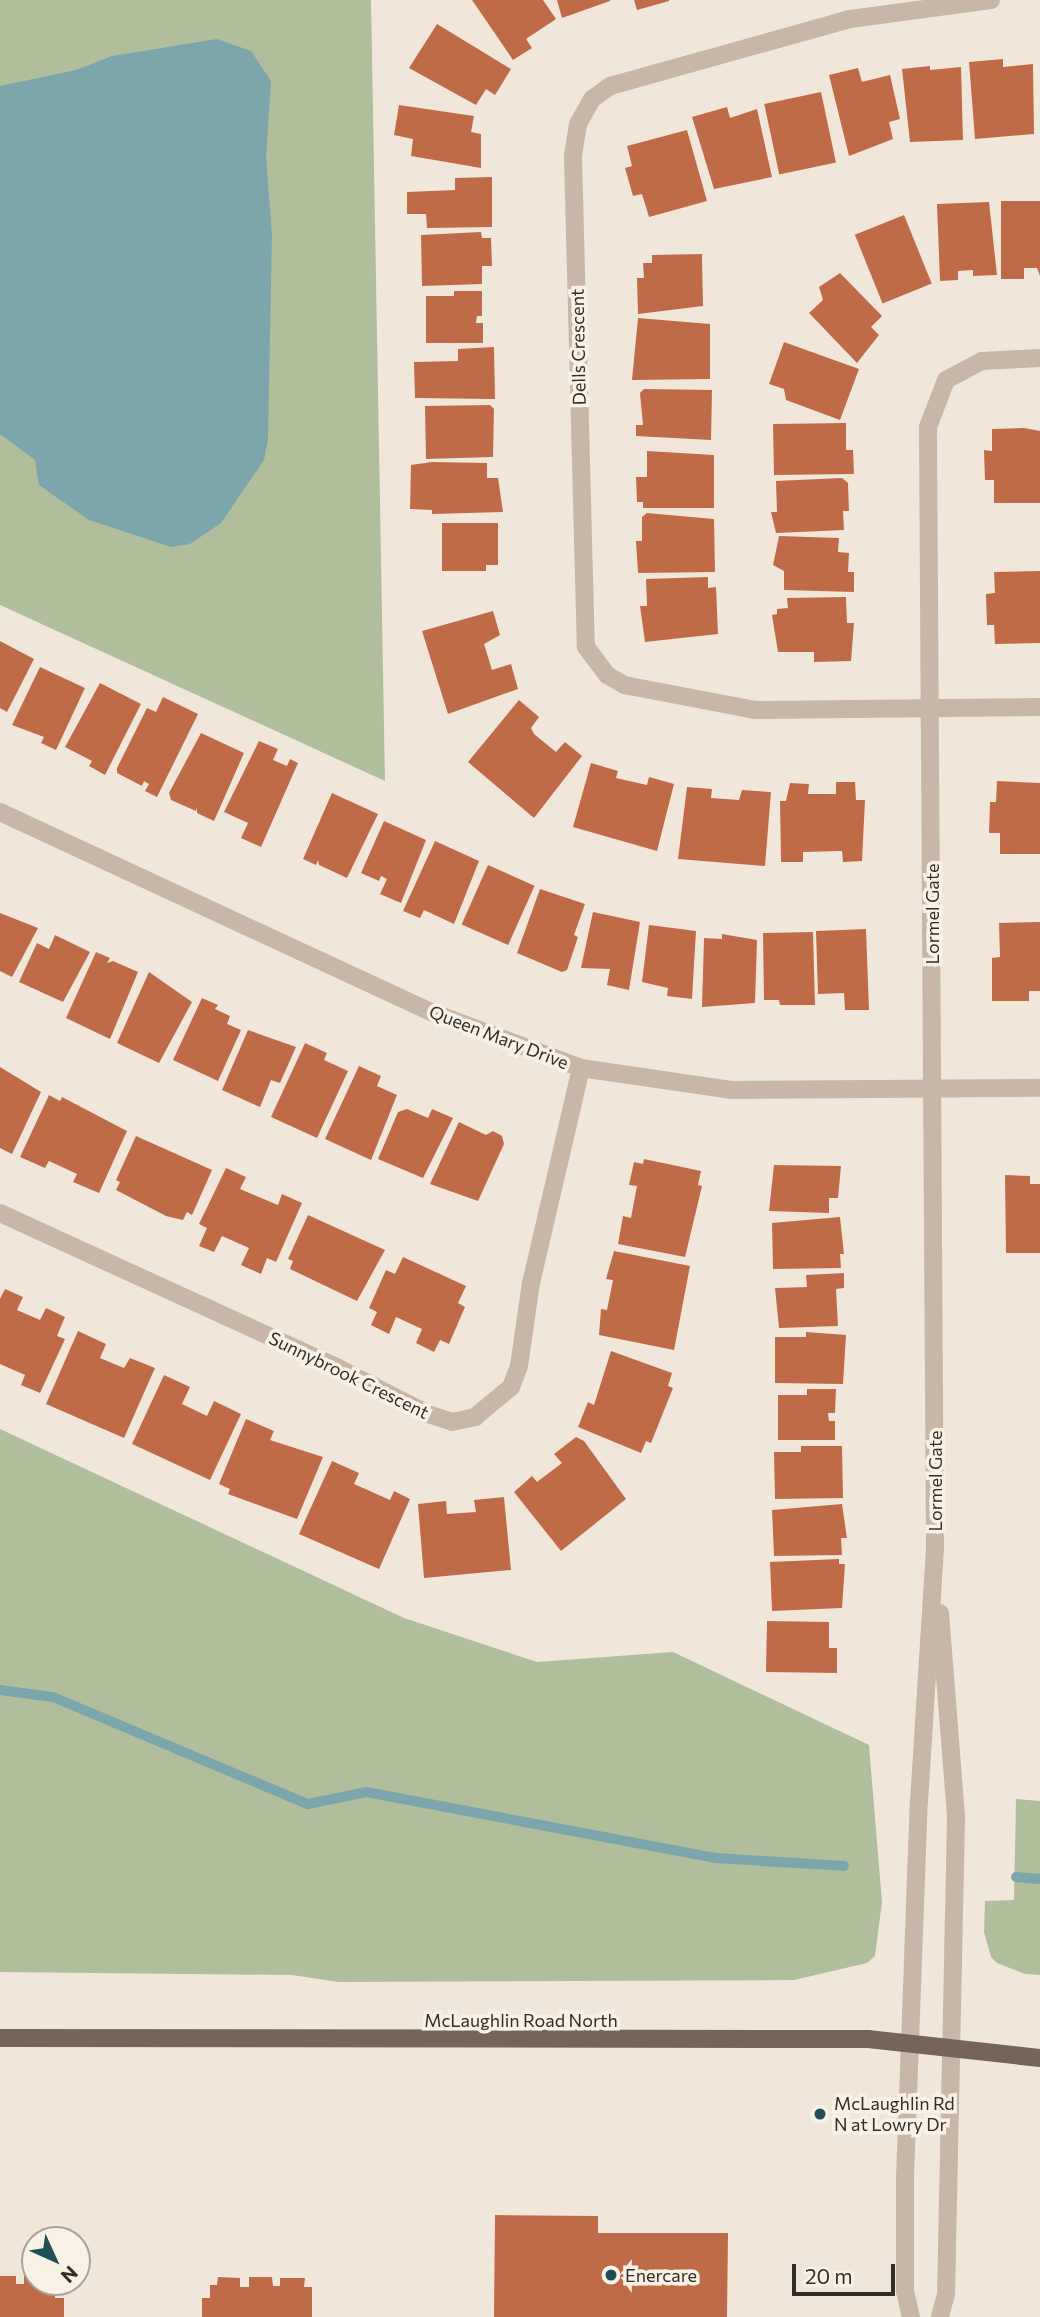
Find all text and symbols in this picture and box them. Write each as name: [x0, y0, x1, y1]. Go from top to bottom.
street label: Dells Crescent: [566, 289, 590, 405]
street label: Lormel Gate: [921, 864, 943, 964]
street label: Queen Mary Drive: [426, 1001, 572, 1073]
street label: Sunnybrook Crescent: [265, 1327, 433, 1423]
street label: Lormel Gate: [924, 1431, 946, 1531]
street label: McLaughlin Road North: [424, 2009, 618, 2031]
place label: McLaughlin Rd N at Lowry Dr: [834, 2093, 955, 2136]
marker: McLaughlin Rd N at Lowry Dr: [812, 2106, 828, 2122]
north arrow: [21, 2226, 91, 2296]
scale bar: [795, 2250, 898, 2294]
text: N: [57, 2262, 83, 2288]
text: 20 m: [805, 2263, 853, 2288]
place label: Enercare: [625, 2264, 697, 2286]
marker: Enercare: [603, 2267, 619, 2283]

